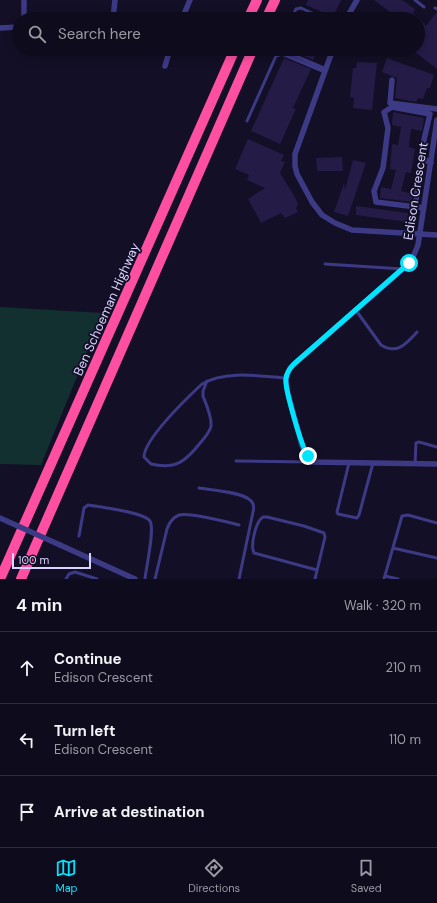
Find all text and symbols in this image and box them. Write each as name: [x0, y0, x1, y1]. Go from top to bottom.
search box: [12, 12, 425, 56]
icon: search: [26, 23, 48, 45]
text: Search here: [58, 24, 141, 44]
street label: Edison Crescent: [399, 141, 432, 241]
street label: Ben Schoeman Highway: [69, 240, 143, 378]
route start: [400, 254, 418, 272]
route end: [299, 447, 317, 465]
scale bar: [12, 551, 91, 570]
text: 100 m: [18, 553, 49, 567]
text: 4 min: [16, 594, 62, 616]
text: Walk · 320 m: [344, 597, 421, 614]
text: Continue: [54, 649, 122, 669]
icon: ahead: [16, 657, 38, 679]
text: 210 m: [386, 659, 421, 676]
text: Edison Crescent: [54, 669, 153, 686]
text: Turn left: [54, 721, 115, 741]
icon: left: [16, 729, 38, 751]
text: 110 m: [389, 731, 421, 748]
text: Edison Crescent: [54, 741, 153, 758]
icon: arrive: [16, 801, 38, 823]
text: Arrive at destination: [54, 802, 205, 822]
tab: Map: [55, 857, 78, 895]
tab: Directions: [188, 857, 240, 895]
tab: Saved: [351, 857, 382, 895]

